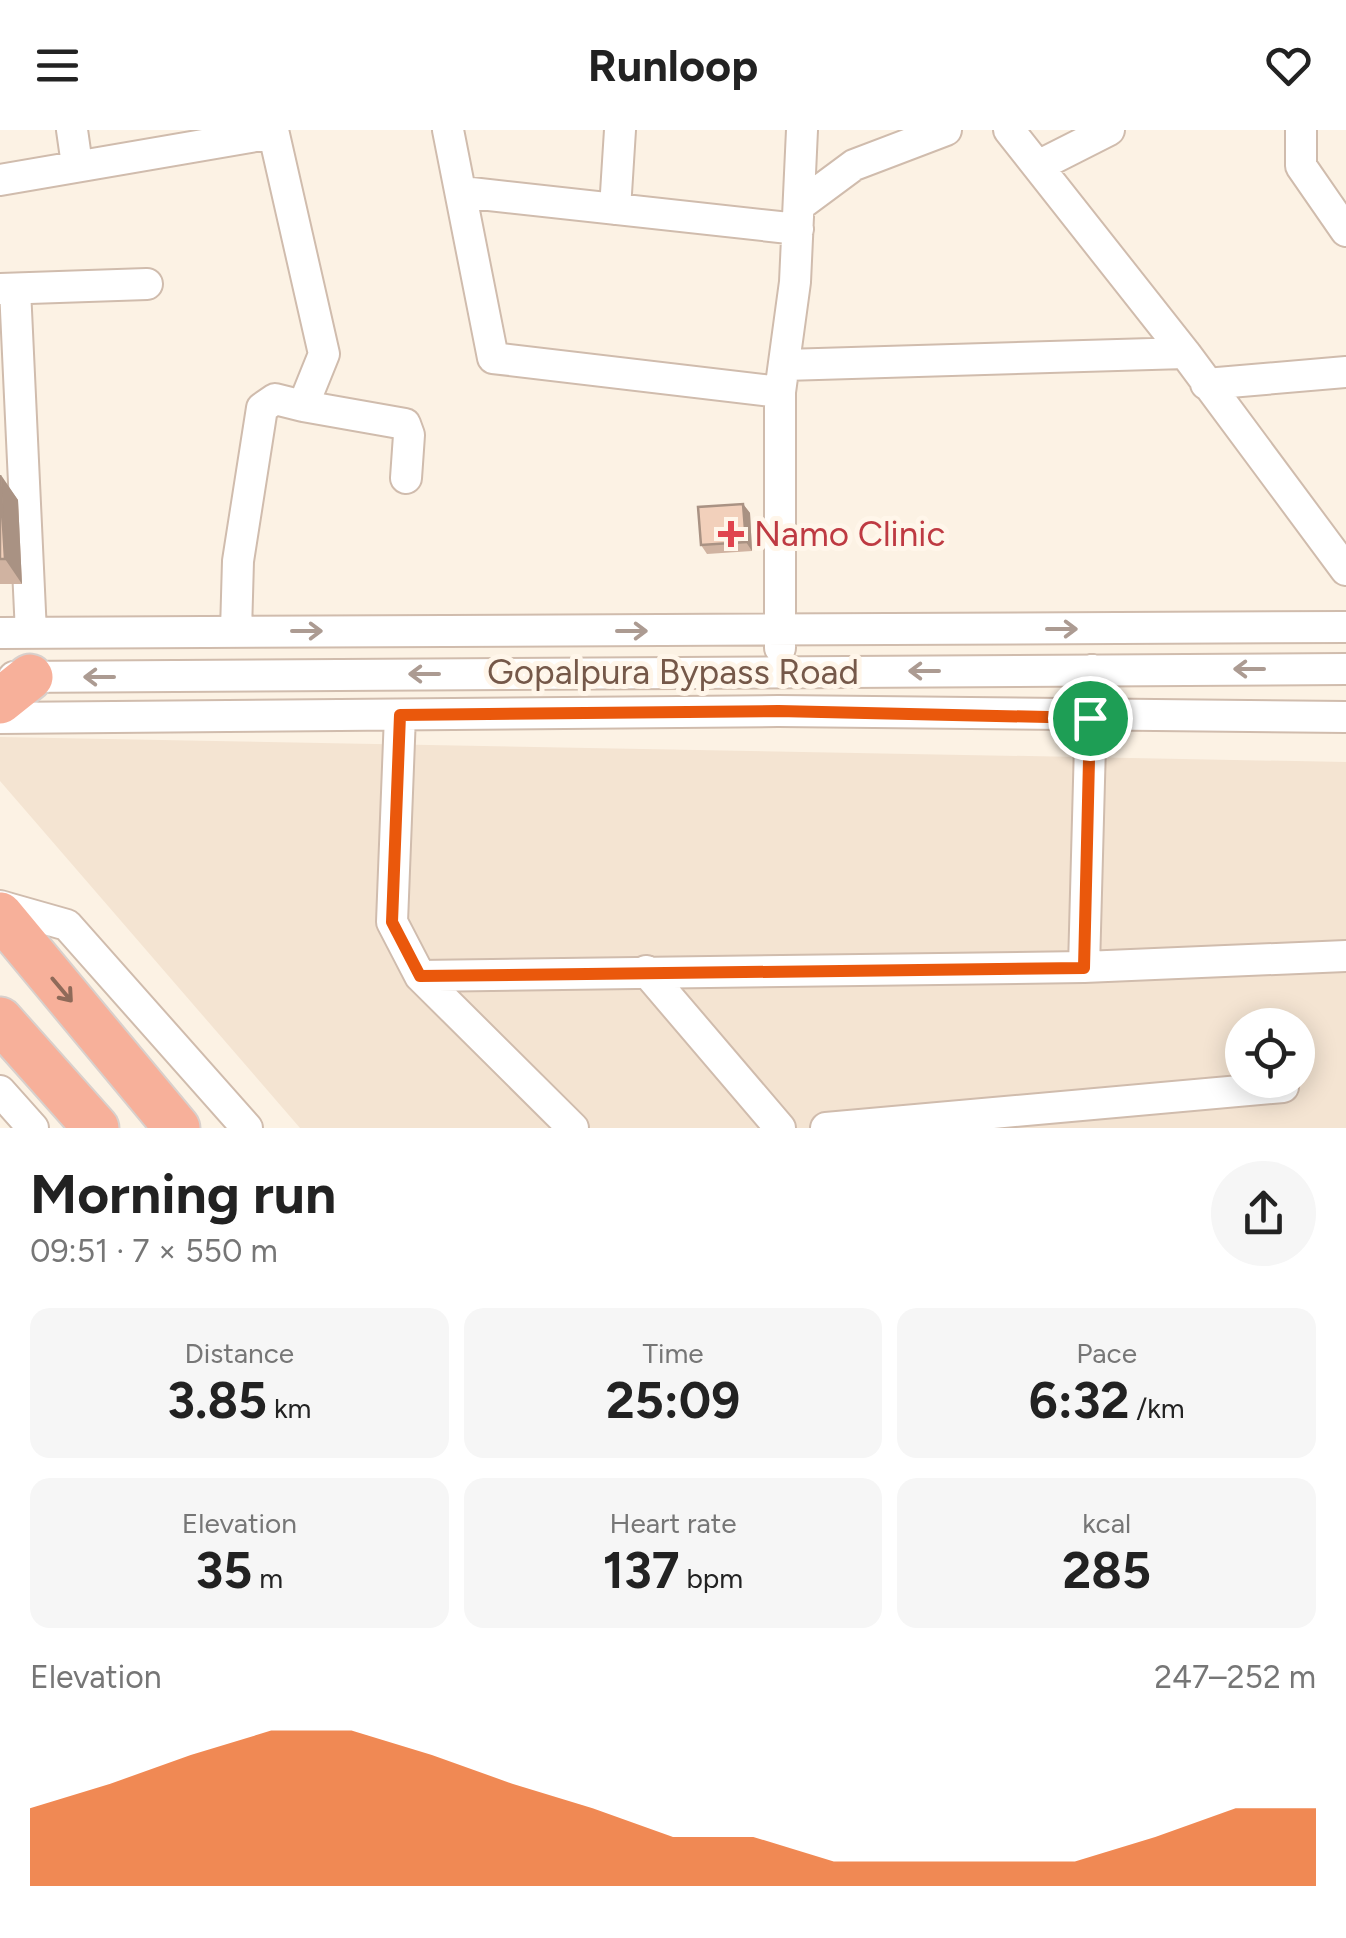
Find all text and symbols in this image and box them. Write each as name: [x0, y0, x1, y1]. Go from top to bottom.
icon: menu: [30, 38, 85, 93]
text: Runloop: [588, 38, 758, 92]
icon: heart: [1261, 38, 1316, 93]
place label: Namo Clinic: [754, 513, 945, 555]
marker: Namo Clinic: [718, 521, 744, 547]
one-way arrow: [1046, 620, 1078, 638]
one-way arrow: [290, 622, 323, 640]
one-way arrow: [616, 622, 648, 640]
street label: Gopalpura Bypass Road: [487, 651, 859, 693]
one-way arrow: [1233, 660, 1266, 678]
one-way arrow: [908, 662, 940, 680]
one-way arrow: [408, 664, 440, 684]
one-way arrow: [83, 668, 116, 686]
pin: [1048, 676, 1133, 761]
icon: arrive: [1063, 691, 1118, 746]
one-way arrow: [51, 976, 73, 1002]
map controls: [1225, 1008, 1315, 1098]
button: locate: [1225, 1008, 1315, 1098]
text: Morning run: [30, 1161, 336, 1227]
button: share: [1211, 1161, 1316, 1266]
text: 09:51 · 7 × 550 m: [30, 1232, 278, 1270]
text: Distance: [184, 1336, 294, 1370]
text: Time: [642, 1336, 704, 1370]
text: Pace: [1076, 1336, 1137, 1370]
text: 3.85: [167, 1370, 267, 1431]
text: 25:09: [606, 1370, 740, 1431]
text: 6:32: [1029, 1370, 1129, 1431]
text: km: [267, 1391, 311, 1425]
text: /km: [1129, 1391, 1185, 1425]
text: Elevation: [182, 1506, 297, 1540]
text: Heart rate: [609, 1506, 737, 1540]
text: kcal: [1082, 1506, 1131, 1540]
text: 35: [196, 1540, 252, 1601]
text: 137: [603, 1540, 679, 1601]
text: 285: [1062, 1540, 1151, 1601]
text: m: [252, 1561, 283, 1595]
text: bpm: [679, 1561, 743, 1595]
text: Elevation: [30, 1658, 162, 1696]
text: 247–252 m: [1154, 1658, 1316, 1696]

